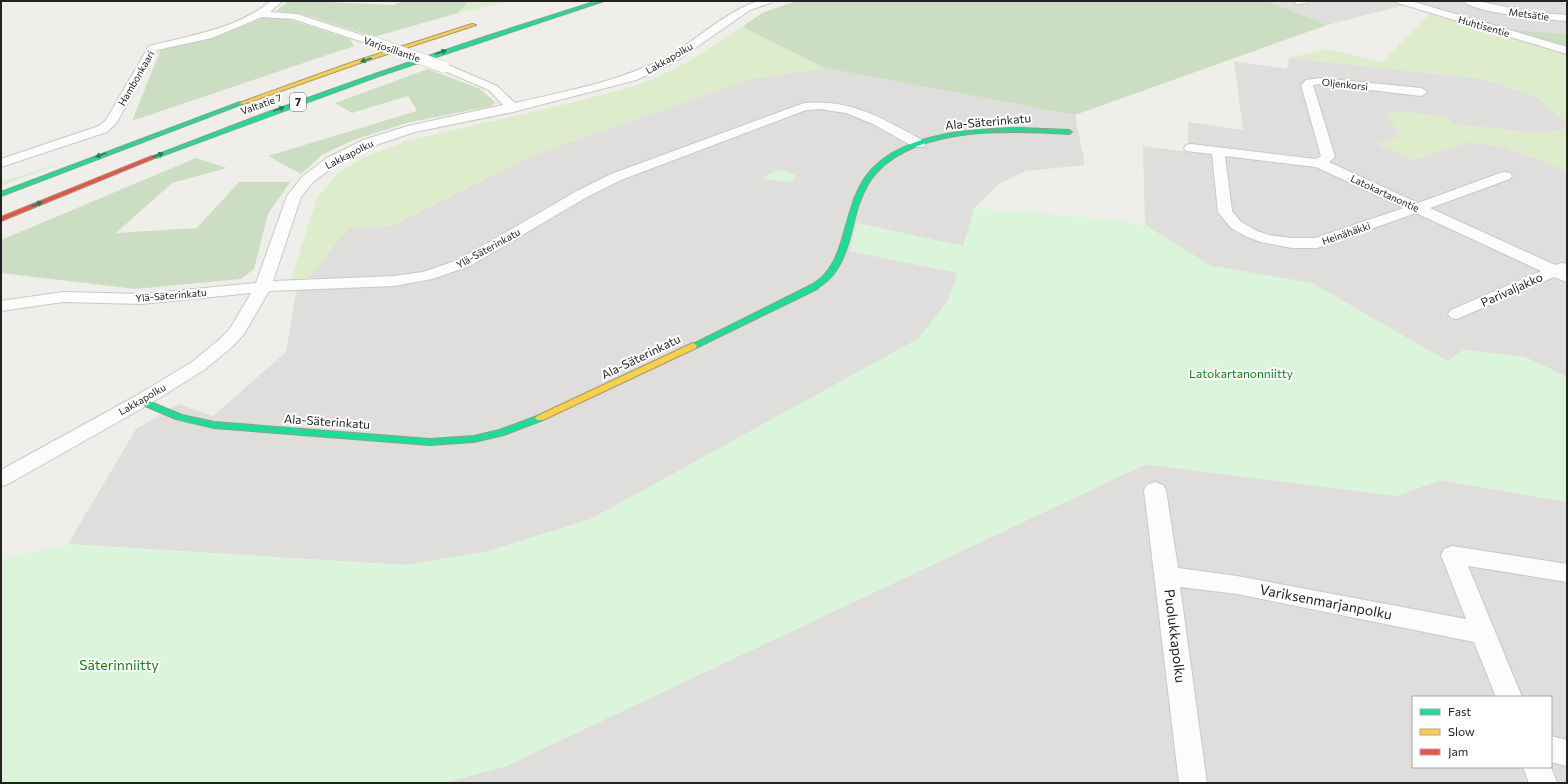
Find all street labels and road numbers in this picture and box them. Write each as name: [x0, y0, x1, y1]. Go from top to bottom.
street label: Metsätie: [1508, 5, 1550, 23]
street label: Huhtisentie: [1457, 13, 1511, 39]
street label: Varjosillantie: [362, 34, 422, 64]
street label: Lakkapolku: [643, 40, 695, 76]
street label: Hambonkaari: [115, 48, 157, 108]
street label: Oljenkorsi: [1321, 76, 1369, 92]
street label: Valtatie 7: [239, 91, 283, 117]
road number: 7: [290, 93, 306, 111]
street label: Ala-Säterinkatu: [944, 110, 1031, 132]
street label: Lakkapolku: [323, 137, 375, 171]
street label: Latokartanontie: [1349, 172, 1421, 214]
street label: Heinähäkki: [1320, 219, 1372, 247]
street label: Ylä-Säterinkatu: [454, 225, 522, 271]
street label: Parivaljakko: [1478, 269, 1545, 309]
street label: Ylä-Säterinkatu: [135, 286, 207, 304]
street label: Ala-Säterinkatu: [599, 331, 682, 381]
street label: Lakkapolku: [116, 381, 168, 417]
street label: Ala-Säterinkatu: [284, 411, 371, 431]
street label: Variksenmarjanpolku: [1259, 580, 1394, 623]
street label: Puolukkapolku: [1161, 588, 1190, 684]

